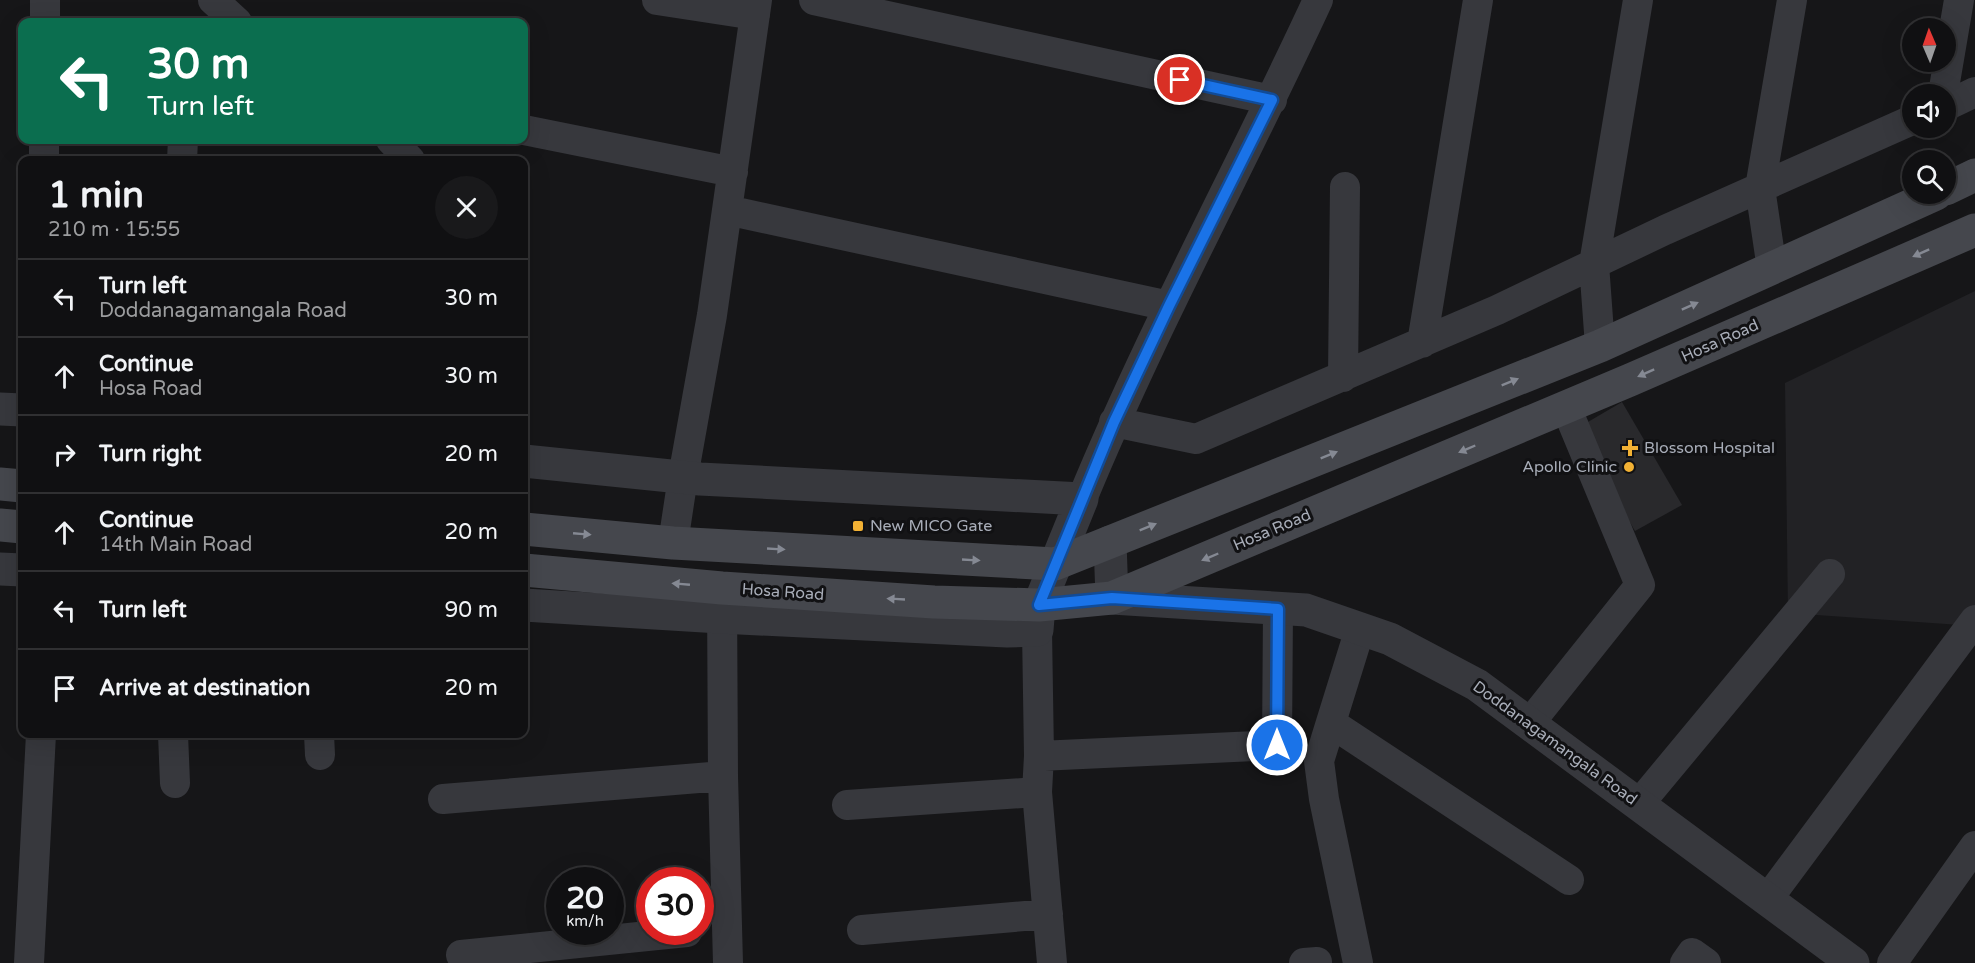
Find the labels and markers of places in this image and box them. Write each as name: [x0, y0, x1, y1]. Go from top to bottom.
pin: [1154, 54, 1205, 105]
place label: Blossom Hospital: [1644, 438, 1775, 458]
marker: Blossom Hospital: [1621, 439, 1639, 457]
place label: Apollo Clinic: [1522, 457, 1617, 477]
marker: Apollo Clinic: [1622, 460, 1636, 474]
place label: New MICO Gate: [870, 516, 992, 536]
marker: New MICO Gate: [851, 519, 865, 533]

